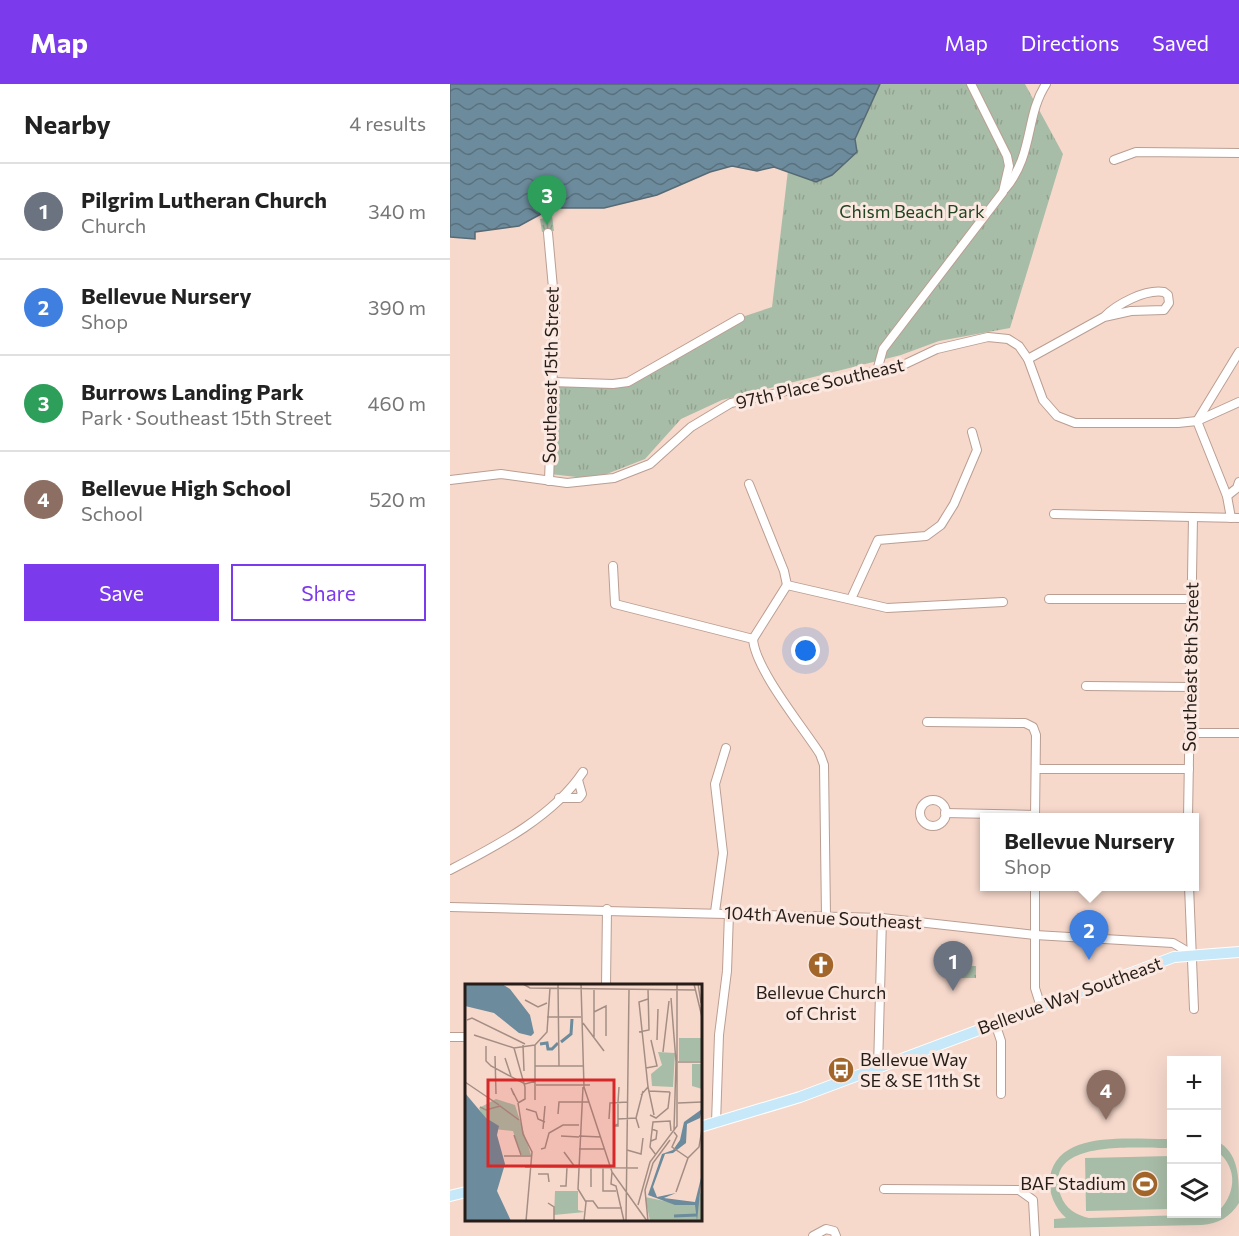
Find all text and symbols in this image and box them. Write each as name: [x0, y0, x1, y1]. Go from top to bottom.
text: Map: [30, 25, 88, 59]
text: Map: [945, 30, 988, 55]
text: Directions: [1021, 30, 1119, 55]
text: Saved: [1152, 30, 1209, 55]
text: Nearby: [24, 108, 111, 139]
text: 4 results: [349, 111, 426, 135]
pin: 3: [528, 176, 566, 225]
text: Pilgrim Lutheran Church: [81, 186, 327, 213]
text: 1: [39, 199, 48, 223]
text: 340 m: [368, 199, 426, 223]
park label: Chism Beach Park: [839, 200, 985, 222]
text: Church: [81, 213, 146, 237]
text: Bellevue Nursery: [81, 282, 251, 309]
street label: Southeast 15th Street: [537, 286, 563, 464]
text: 2: [38, 295, 49, 319]
text: 390 m: [368, 295, 426, 319]
text: Shop: [81, 309, 128, 333]
street label: 97th Place Southeast: [733, 353, 906, 413]
text: Burrows Landing Park: [81, 378, 304, 405]
text: 3: [38, 391, 49, 415]
text: 460 m: [368, 391, 426, 415]
text: Park · Southeast 15th Street: [81, 405, 332, 429]
text: Bellevue High School: [81, 474, 291, 501]
text: 4: [37, 487, 50, 511]
text: 520 m: [369, 487, 426, 511]
text: School: [81, 501, 143, 525]
button: Save: [24, 564, 219, 621]
button: Share: [231, 564, 426, 621]
street label: Southeast 8th Street: [1178, 582, 1202, 752]
your location: [791, 636, 820, 665]
popup: [980, 813, 1199, 891]
text: Bellevue Nursery: [1004, 827, 1175, 854]
text: Shop: [1004, 854, 1051, 878]
street label: 104th Avenue Southeast: [723, 901, 923, 933]
pin: 2: [1070, 910, 1108, 960]
pin: 1: [934, 942, 972, 991]
church icon: Bellevue Church of Christ: [806, 950, 836, 980]
street label: Bellevue Way Southeast: [974, 951, 1165, 1039]
place label: Bellevue Church of Christ: [756, 981, 886, 1024]
inset map: [465, 984, 702, 1221]
place label: Bellevue Way SE & SE 11th St: [860, 1048, 980, 1091]
bus stop icon: Bellevue Way SE & SE 11th St: [826, 1055, 856, 1085]
map controls: [1167, 1056, 1221, 1218]
button: +: [1167, 1056, 1221, 1110]
pin: 4: [1086, 1070, 1126, 1120]
button: −: [1167, 1110, 1221, 1164]
button: layers: [1167, 1164, 1221, 1218]
sports icon: BAF Stadium: [1130, 1169, 1160, 1199]
place label: BAF Stadium: [1020, 1172, 1126, 1194]

